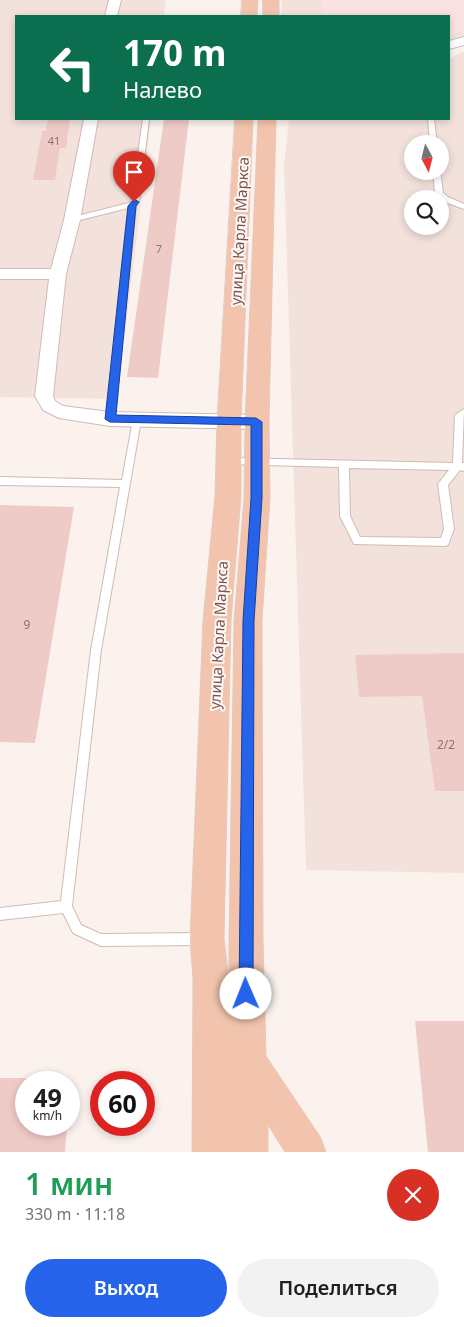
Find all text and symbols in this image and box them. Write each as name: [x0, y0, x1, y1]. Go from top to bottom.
text: 170 m: [123, 29, 226, 76]
icon: left: [40, 35, 105, 100]
text: Налево: [123, 74, 202, 104]
house number: 41: [48, 133, 60, 148]
north arrow: [404, 135, 449, 180]
map controls: [404, 135, 449, 235]
pin: [113, 151, 155, 202]
street label: улица Карла Маркса: [225, 156, 253, 306]
icon: arrive: [120, 158, 148, 186]
button: search: [404, 190, 449, 235]
house number: 7: [156, 241, 162, 256]
street label: улица Карла Маркса: [204, 560, 232, 710]
house number: 9: [24, 616, 31, 633]
house number: 2/2: [437, 736, 455, 753]
position arrow: [219, 967, 271, 1019]
speed limit sign: 60: [90, 1071, 155, 1136]
text: 49: [33, 1080, 62, 1114]
text: km/h: [33, 1107, 62, 1124]
text: 1 мин: [25, 1163, 113, 1204]
button: close: [387, 1169, 439, 1221]
text: 330 m · 11:18: [25, 1203, 125, 1225]
button: Выход: [25, 1259, 227, 1317]
button: Поделиться: [237, 1259, 439, 1317]

